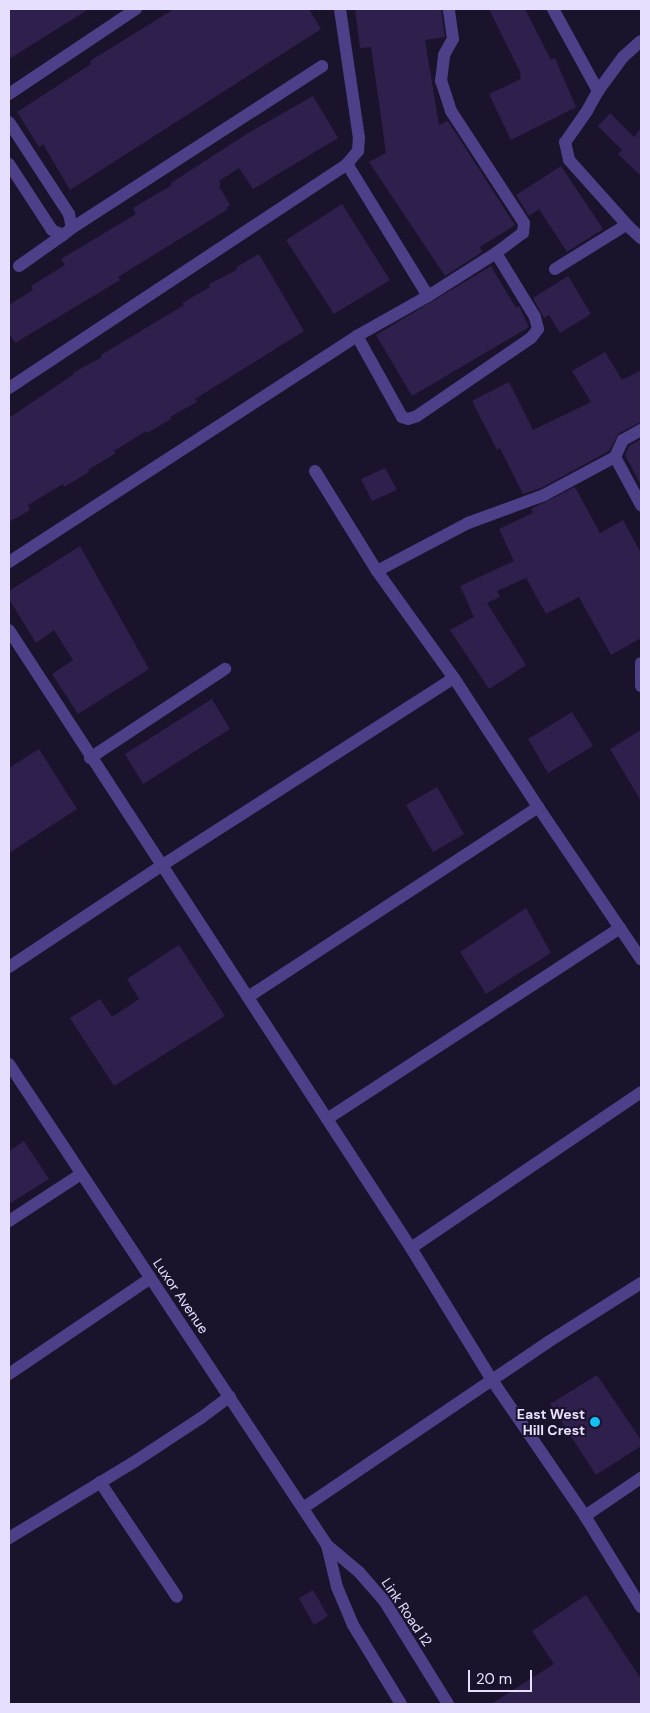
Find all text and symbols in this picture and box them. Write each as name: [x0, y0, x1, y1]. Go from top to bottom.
street label: Luxor Avenue: [150, 1255, 212, 1337]
place label: East West Hill Crest: [517, 1406, 585, 1438]
marker: East West Hill Crest: [589, 1416, 601, 1428]
street label: Link Road 12: [378, 1575, 436, 1649]
scale bar: [470, 1660, 534, 1692]
text: 20 m: [476, 1669, 512, 1689]

